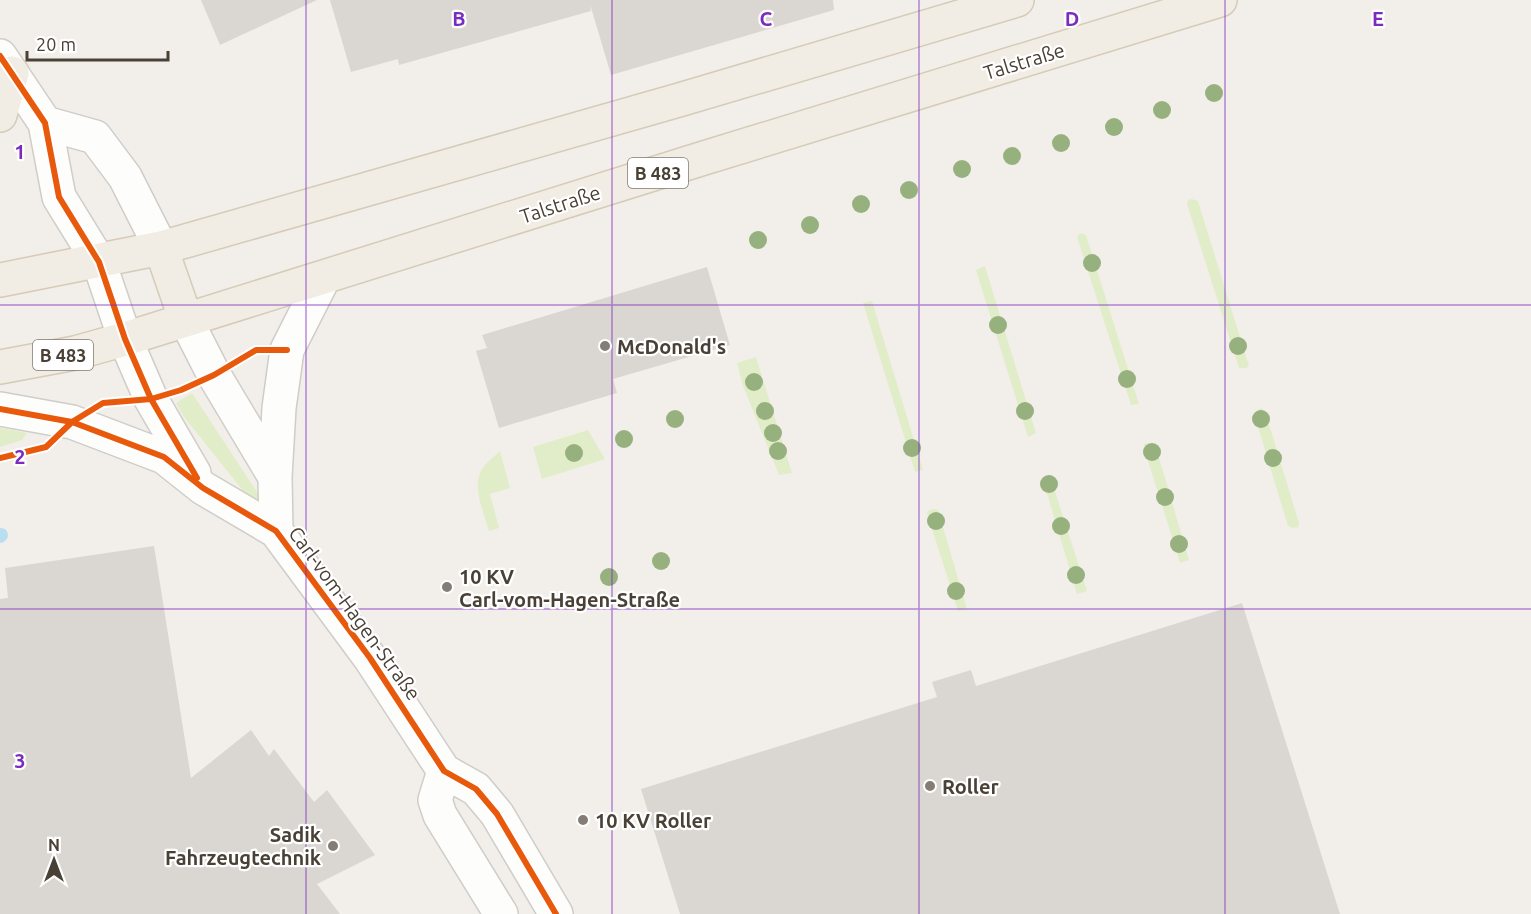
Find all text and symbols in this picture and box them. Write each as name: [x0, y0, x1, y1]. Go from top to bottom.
text: B: [452, 7, 466, 30]
text: C: [760, 7, 773, 30]
text: D: [1065, 7, 1079, 30]
text: E: [1372, 7, 1384, 30]
scale bar: [27, 24, 168, 62]
text: 20 m: [36, 34, 76, 54]
street label: Talstraße: [981, 38, 1067, 84]
text: 1: [14, 140, 26, 163]
road number: B 483: [628, 158, 688, 188]
street label: Talstraße: [517, 180, 603, 228]
place label: McDonald's: [617, 335, 726, 358]
marker: McDonald's: [598, 339, 612, 353]
road number: B 483: [33, 340, 93, 370]
text: 2: [14, 445, 26, 468]
street label: Carl-vom-Hagen-Straße: [284, 522, 426, 704]
place label: 10 KV Carl-vom-Hagen-Straße: [459, 565, 680, 611]
marker: 10 KV Carl-vom-Hagen-Straße: [440, 580, 454, 594]
text: 3: [14, 749, 26, 772]
place label: Roller: [942, 775, 999, 798]
marker: Roller: [923, 779, 937, 793]
place label: 10 KV Roller: [595, 809, 712, 832]
marker: 10 KV Roller: [576, 813, 590, 827]
place label: Sadik Fahrzeugtechnik: [165, 823, 321, 869]
north arrow: [24, 830, 84, 890]
text: N: [48, 836, 60, 854]
marker: Sadik Fahrzeugtechnik: [326, 839, 340, 853]

